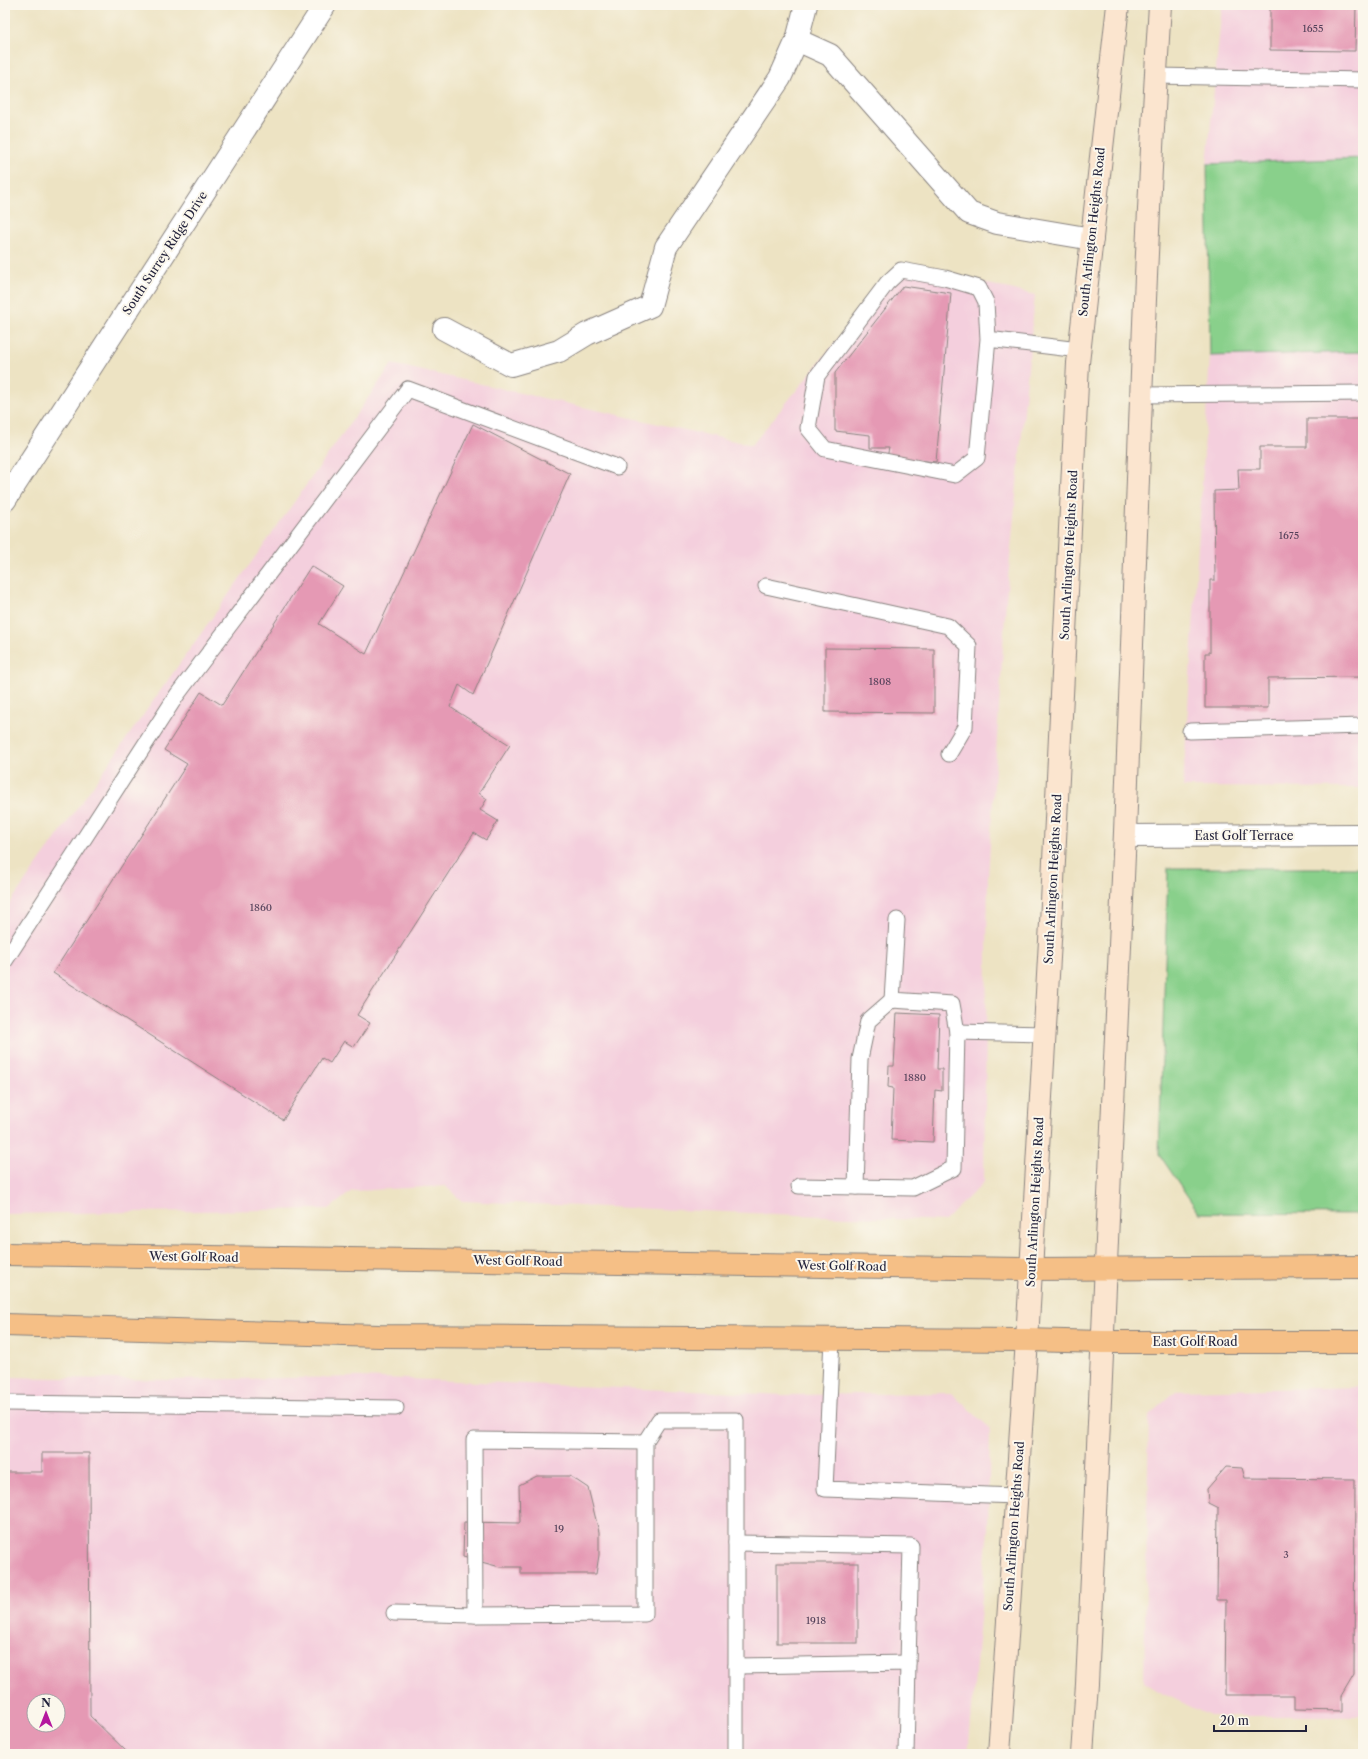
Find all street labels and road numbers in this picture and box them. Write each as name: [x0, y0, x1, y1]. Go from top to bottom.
street label: South Arlington Heights Road: [1075, 146, 1108, 317]
street label: South Surrey Ridge Drive: [119, 188, 210, 317]
street label: South Arlington Heights Road: [1057, 469, 1080, 640]
street label: South Arlington Heights Road: [1041, 793, 1064, 964]
street label: East Golf Terrace: [1195, 828, 1294, 843]
street label: South Arlington Heights Road: [1023, 1116, 1046, 1287]
street label: West Golf Road: [148, 1248, 239, 1265]
street label: West Golf Road: [472, 1252, 563, 1269]
street label: West Golf Road: [796, 1257, 887, 1274]
street label: East Golf Road: [1153, 1334, 1238, 1349]
street label: South Arlington Heights Road: [1000, 1440, 1027, 1611]

